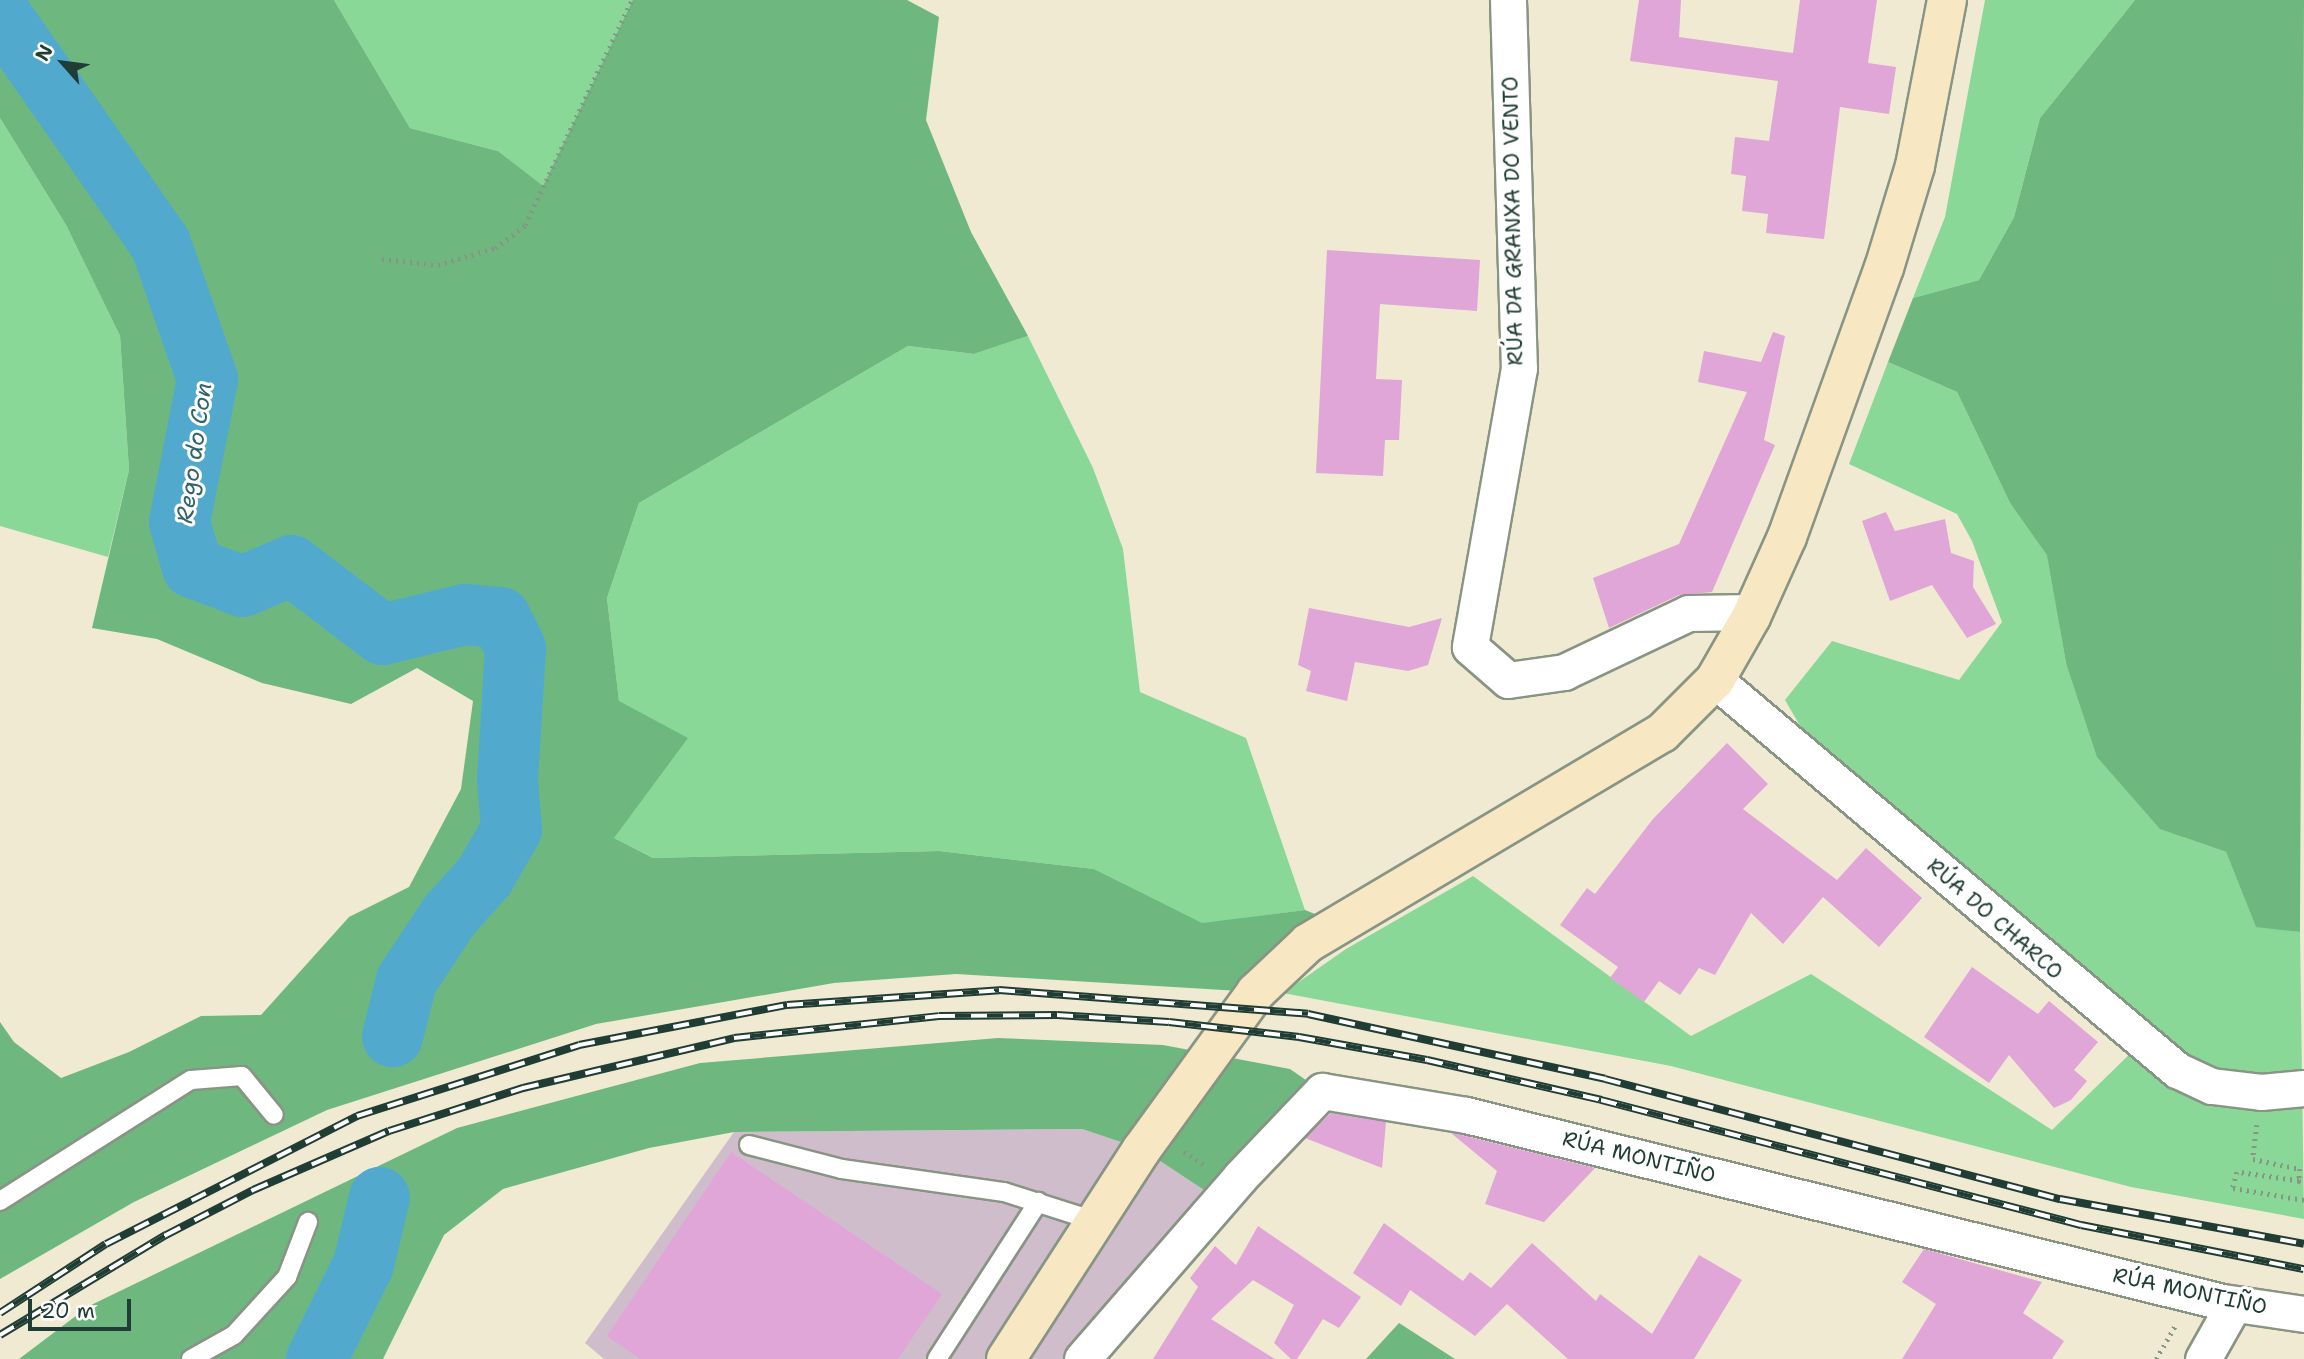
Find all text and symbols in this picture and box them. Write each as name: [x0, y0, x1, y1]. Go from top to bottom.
north arrow: [28, 28, 98, 98]
text: N: [29, 40, 59, 65]
street label: RÚA DA GRANXA DO VENTO: [1498, 76, 1528, 366]
water label: Rego do Con: [170, 381, 218, 525]
street label: RÚA DO CHARCO: [1922, 853, 2068, 985]
street label: RÚA MONTIÑO: [1560, 1126, 1718, 1188]
street label: RÚA MONTIÑO: [2111, 1262, 2269, 1320]
scale bar: [32, 1286, 135, 1330]
text: 20 m: [41, 1297, 95, 1325]

